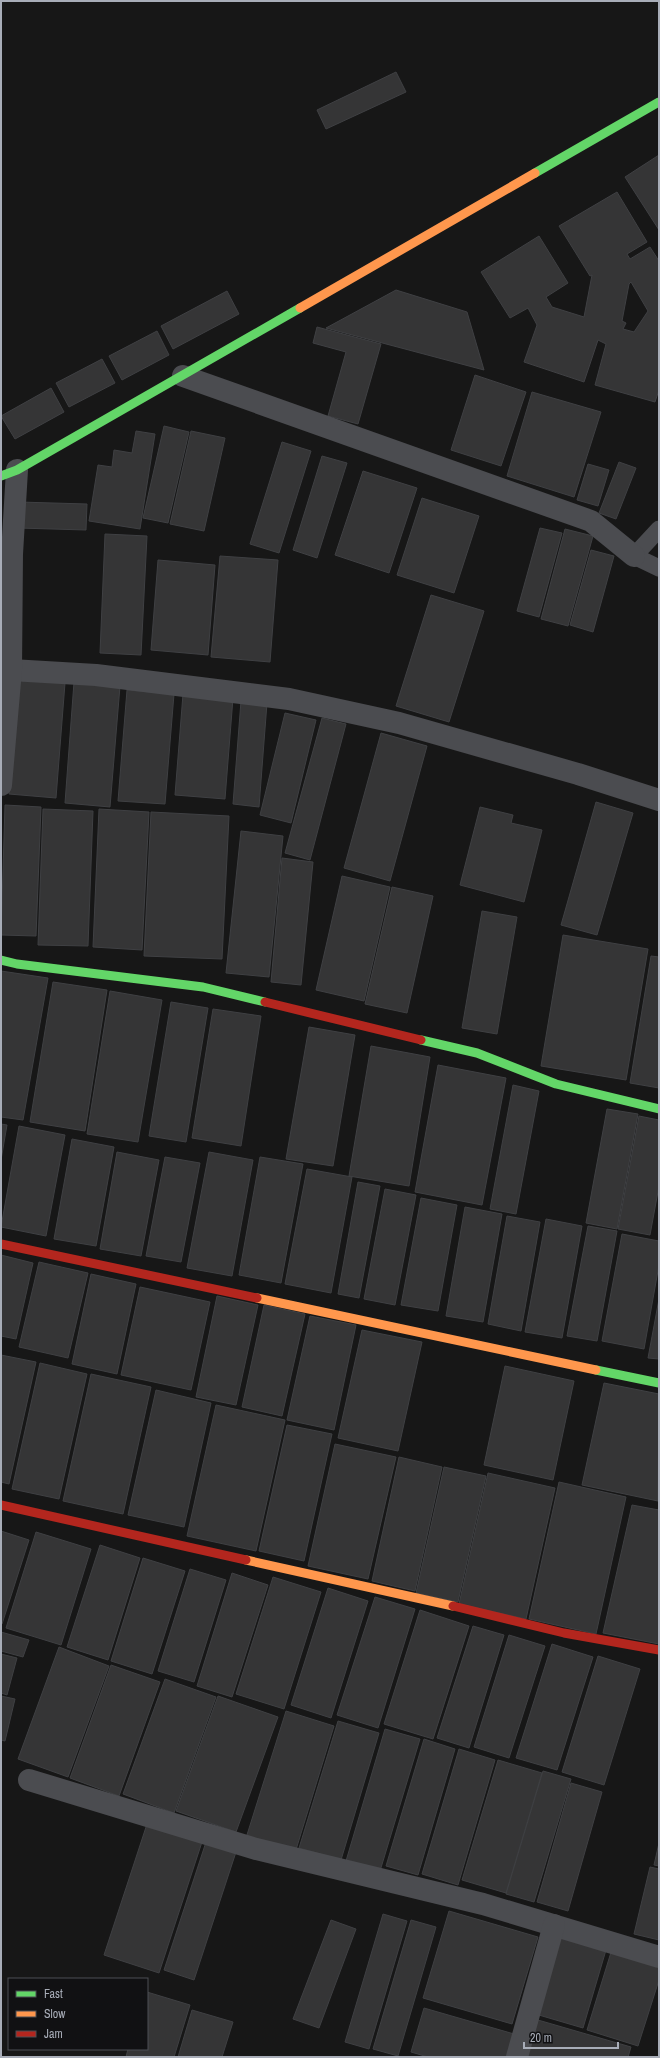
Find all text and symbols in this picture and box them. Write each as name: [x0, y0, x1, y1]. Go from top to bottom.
legend: [8, 1978, 148, 2050]
text: Fast: [44, 1986, 63, 2002]
text: Slow: [44, 2006, 66, 2022]
scale bar: [524, 2024, 618, 2050]
text: Jam: [44, 2026, 63, 2042]
text: 20 m: [530, 2030, 552, 2046]

